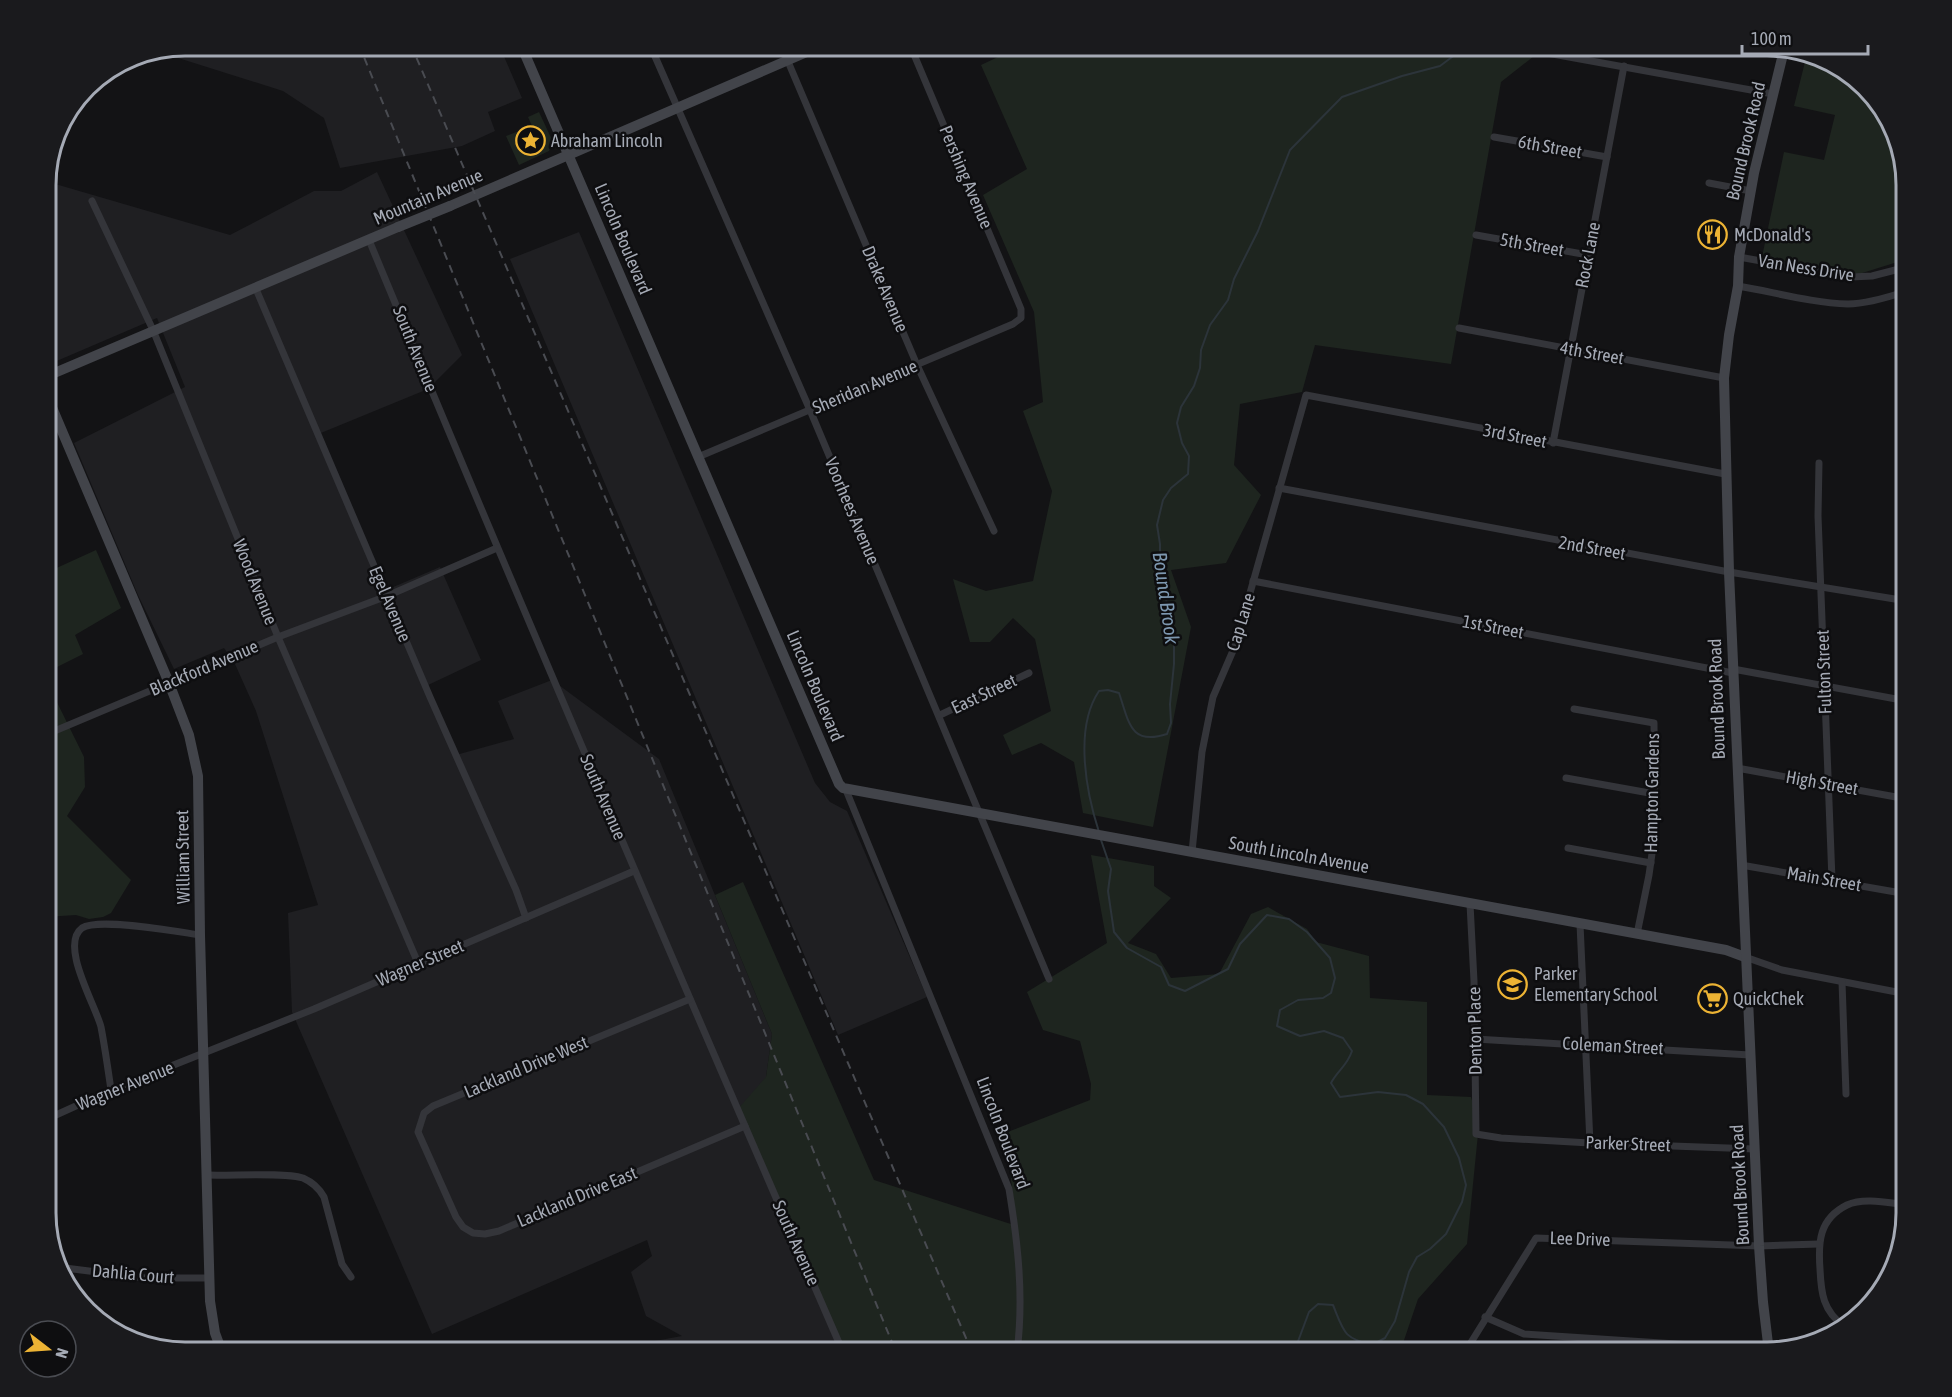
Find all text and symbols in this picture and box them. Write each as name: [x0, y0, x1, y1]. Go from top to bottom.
scale bar: [1742, 18, 1868, 56]
text: 100 m: [1751, 28, 1792, 49]
street label: Bound Brook Road: [1722, 80, 1769, 202]
street label: Pershing Avenue: [935, 122, 998, 232]
place icon: Abraham Lincoln: [514, 125, 546, 157]
place label: Abraham Lincoln: [551, 130, 663, 151]
street label: 6th Street: [1517, 131, 1584, 162]
street label: Mountain Avenue: [370, 164, 486, 229]
street label: Lincoln Boulevard: [591, 180, 656, 298]
restaurant icon: McDonald's: [1697, 219, 1729, 251]
street label: Rock Lane: [1571, 220, 1604, 290]
place label: McDonald's: [1734, 224, 1811, 245]
street label: 5th Street: [1499, 229, 1566, 260]
street label: Drake Avenue: [858, 243, 913, 335]
street label: Van Ness Drive: [1757, 250, 1856, 285]
street label: South Avenue: [389, 303, 442, 395]
street label: 4th Street: [1559, 337, 1626, 368]
street label: Sheridan Avenue: [809, 355, 920, 418]
street label: 3rd Street: [1482, 419, 1549, 452]
street label: Voorhees Avenue: [820, 454, 884, 567]
street label: 2nd Street: [1557, 531, 1627, 564]
street label: Wood Avenue: [229, 536, 282, 628]
water label: Bound Brook: [1149, 550, 1184, 646]
street label: Egel Avenue: [365, 563, 416, 645]
street label: Cap Lane: [1222, 590, 1259, 653]
street label: 1st Street: [1461, 610, 1526, 643]
street label: Lincoln Boulevard: [783, 627, 848, 745]
street label: Fulton Street: [1812, 629, 1835, 715]
street label: Blackford Avenue: [146, 635, 261, 700]
street label: Bound Brook Road: [1704, 638, 1729, 760]
street label: East Street: [948, 669, 1020, 718]
street label: Hampton Gardens: [1640, 733, 1663, 853]
street label: South Avenue: [576, 751, 631, 843]
street label: High Street: [1784, 766, 1860, 799]
street label: William Street: [171, 810, 194, 904]
street label: South Lincoln Avenue: [1227, 832, 1371, 877]
street label: Main Street: [1785, 862, 1863, 895]
street label: Wagner Street: [373, 935, 467, 990]
place label: Parker Elementary School: [1534, 963, 1658, 1005]
school or university icon: Parker Elementary School: [1497, 968, 1529, 1000]
supermarket icon: QuickChek: [1696, 983, 1728, 1015]
street label: Denton Place: [1463, 987, 1486, 1075]
place label: QuickChek: [1733, 988, 1804, 1009]
street label: Lackland Drive West: [461, 1031, 591, 1102]
street label: Coleman Street: [1562, 1032, 1664, 1059]
street label: Wagner Avenue: [73, 1056, 177, 1115]
street label: Lincoln Boulevard: [972, 1074, 1035, 1192]
street label: Bound Brook Road: [1726, 1124, 1753, 1246]
street label: Parker Street: [1585, 1132, 1671, 1155]
street label: Lackland Drive East: [514, 1162, 640, 1231]
street label: South Avenue: [768, 1197, 825, 1289]
street label: Lee Drive: [1549, 1227, 1611, 1250]
street label: Dahlia Court: [91, 1259, 175, 1288]
north arrow: [18, 1319, 78, 1379]
text: N: [52, 1346, 72, 1361]

